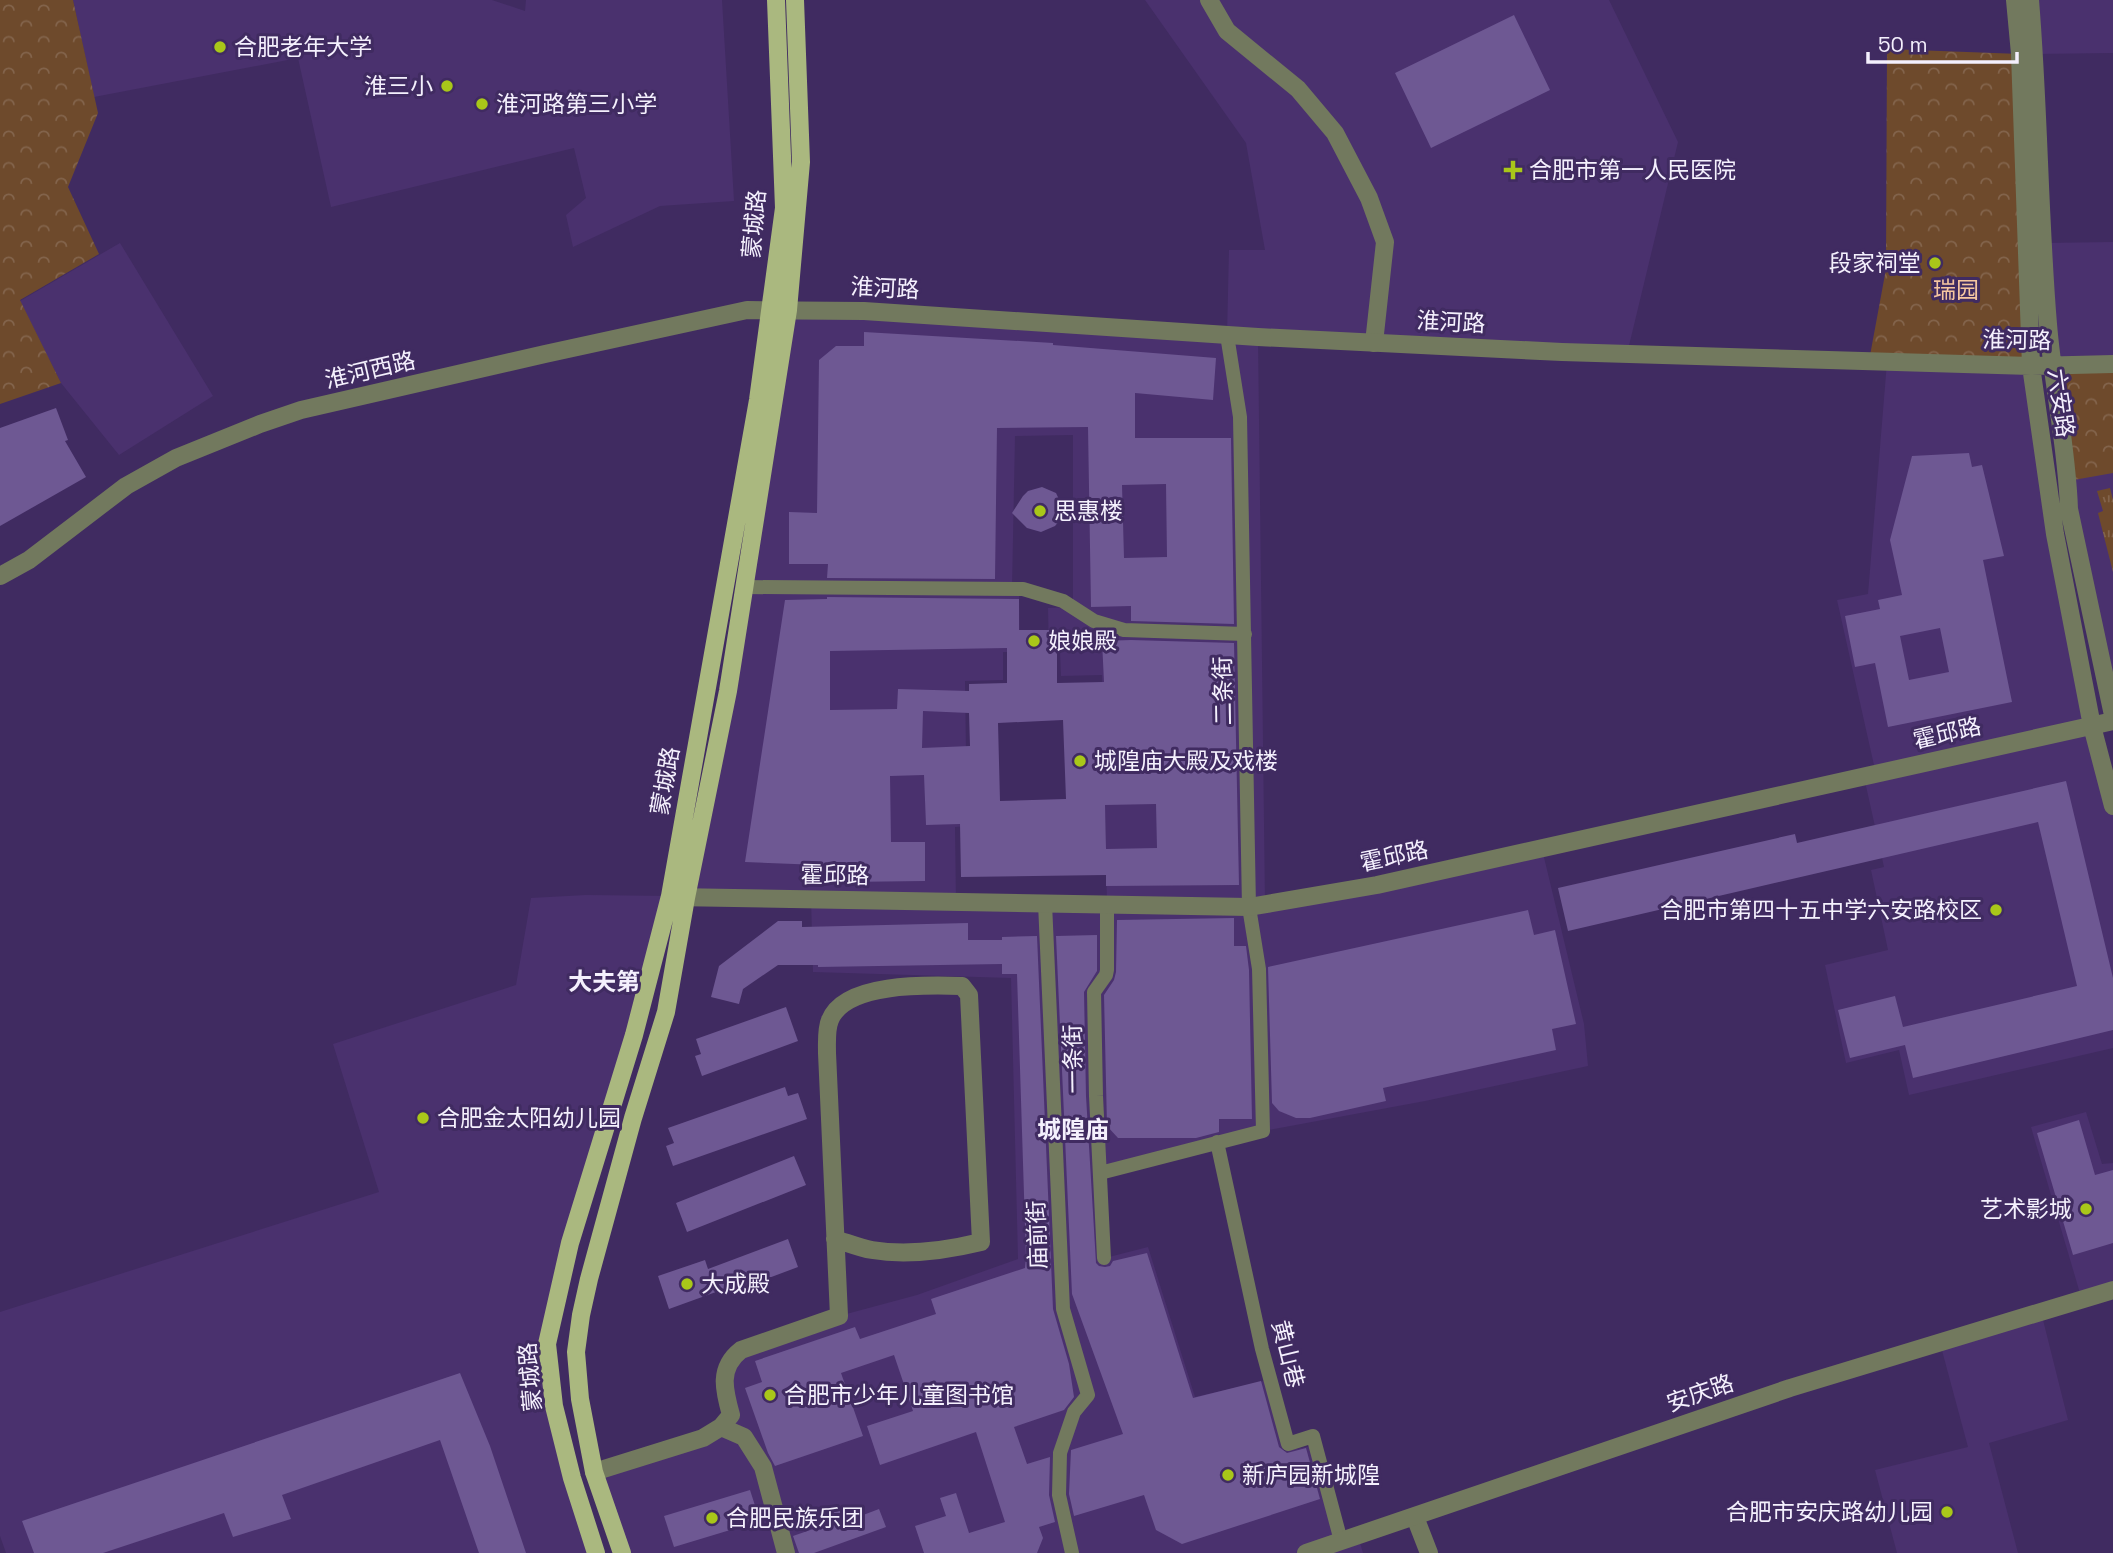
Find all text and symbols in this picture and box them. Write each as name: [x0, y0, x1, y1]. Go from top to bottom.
scale bar: [1868, 21, 2017, 65]
text: 50 m: [1878, 31, 1928, 58]
place label: 合肥老年大学: [234, 32, 372, 62]
marker: 合肥老年大学: [212, 39, 228, 55]
place label: 淮三小: [364, 71, 433, 101]
marker: 淮三小: [439, 78, 455, 94]
place label: 淮河路第三小学: [496, 89, 657, 119]
marker: 淮河路第三小学: [474, 96, 490, 112]
place label: 合肥市第一人民医院: [1529, 155, 1736, 185]
marker: 合肥市第一人民医院: [1503, 160, 1523, 180]
street label: 蒙城路: [736, 188, 772, 260]
place label: 段家祠堂: [1829, 248, 1921, 278]
marker: 段家祠堂: [1927, 255, 1943, 271]
street label: 淮河路: [850, 271, 920, 305]
park label: 瑞园: [1933, 275, 1979, 305]
street label: 淮河路: [1416, 305, 1486, 339]
street label: 淮河路: [1982, 324, 2052, 356]
street label: 淮河西路: [322, 345, 418, 395]
street label: 六安路: [2041, 367, 2081, 439]
place label: 思惠楼: [1054, 496, 1123, 526]
marker: 思惠楼: [1032, 503, 1048, 519]
place label: 娘娘殿: [1048, 626, 1117, 656]
marker: 娘娘殿: [1026, 633, 1042, 649]
street label: 二条街: [1207, 656, 1239, 726]
street label: 霍邱路: [1910, 711, 1984, 755]
street label: 蒙城路: [644, 744, 686, 818]
place label: 城隍庙大殿及戏楼: [1094, 746, 1278, 776]
marker: 城隍庙大殿及戏楼: [1072, 753, 1088, 769]
street label: 霍邱路: [1357, 834, 1431, 878]
street label: 霍邱路: [800, 859, 870, 891]
place label: 合肥市第四十五中学六安路校区: [1660, 895, 1982, 925]
marker: 合肥市第四十五中学六安路校区: [1988, 902, 2004, 918]
district label: 大夫第: [568, 966, 640, 997]
street label: 一条街: [1057, 1024, 1089, 1094]
place label: 合肥金太阳幼儿园: [437, 1103, 621, 1133]
marker: 合肥金太阳幼儿园: [415, 1110, 431, 1126]
district label: 城隍庙: [1037, 1114, 1109, 1145]
place label: 艺术影城: [1980, 1194, 2072, 1224]
street label: 庙前街: [1021, 1200, 1053, 1270]
marker: 艺术影城: [2078, 1201, 2094, 1217]
place label: 大成殿: [701, 1269, 770, 1299]
marker: 大成殿: [679, 1276, 695, 1292]
street label: 黄山巷: [1265, 1317, 1311, 1391]
street label: 蒙城路: [512, 1341, 548, 1413]
street label: 安庆路: [1662, 1368, 1738, 1418]
place label: 合肥市少年儿童图书馆: [784, 1380, 1014, 1410]
marker: 合肥市少年儿童图书馆: [762, 1387, 778, 1403]
place label: 新庐园新城隍: [1242, 1460, 1380, 1490]
marker: 新庐园新城隍: [1220, 1467, 1236, 1483]
place label: 合肥市安庆路幼儿园: [1726, 1497, 1933, 1527]
place label: 合肥民族乐团: [726, 1503, 864, 1533]
marker: 合肥市安庆路幼儿园: [1939, 1504, 1955, 1520]
marker: 合肥民族乐团: [704, 1510, 720, 1526]

